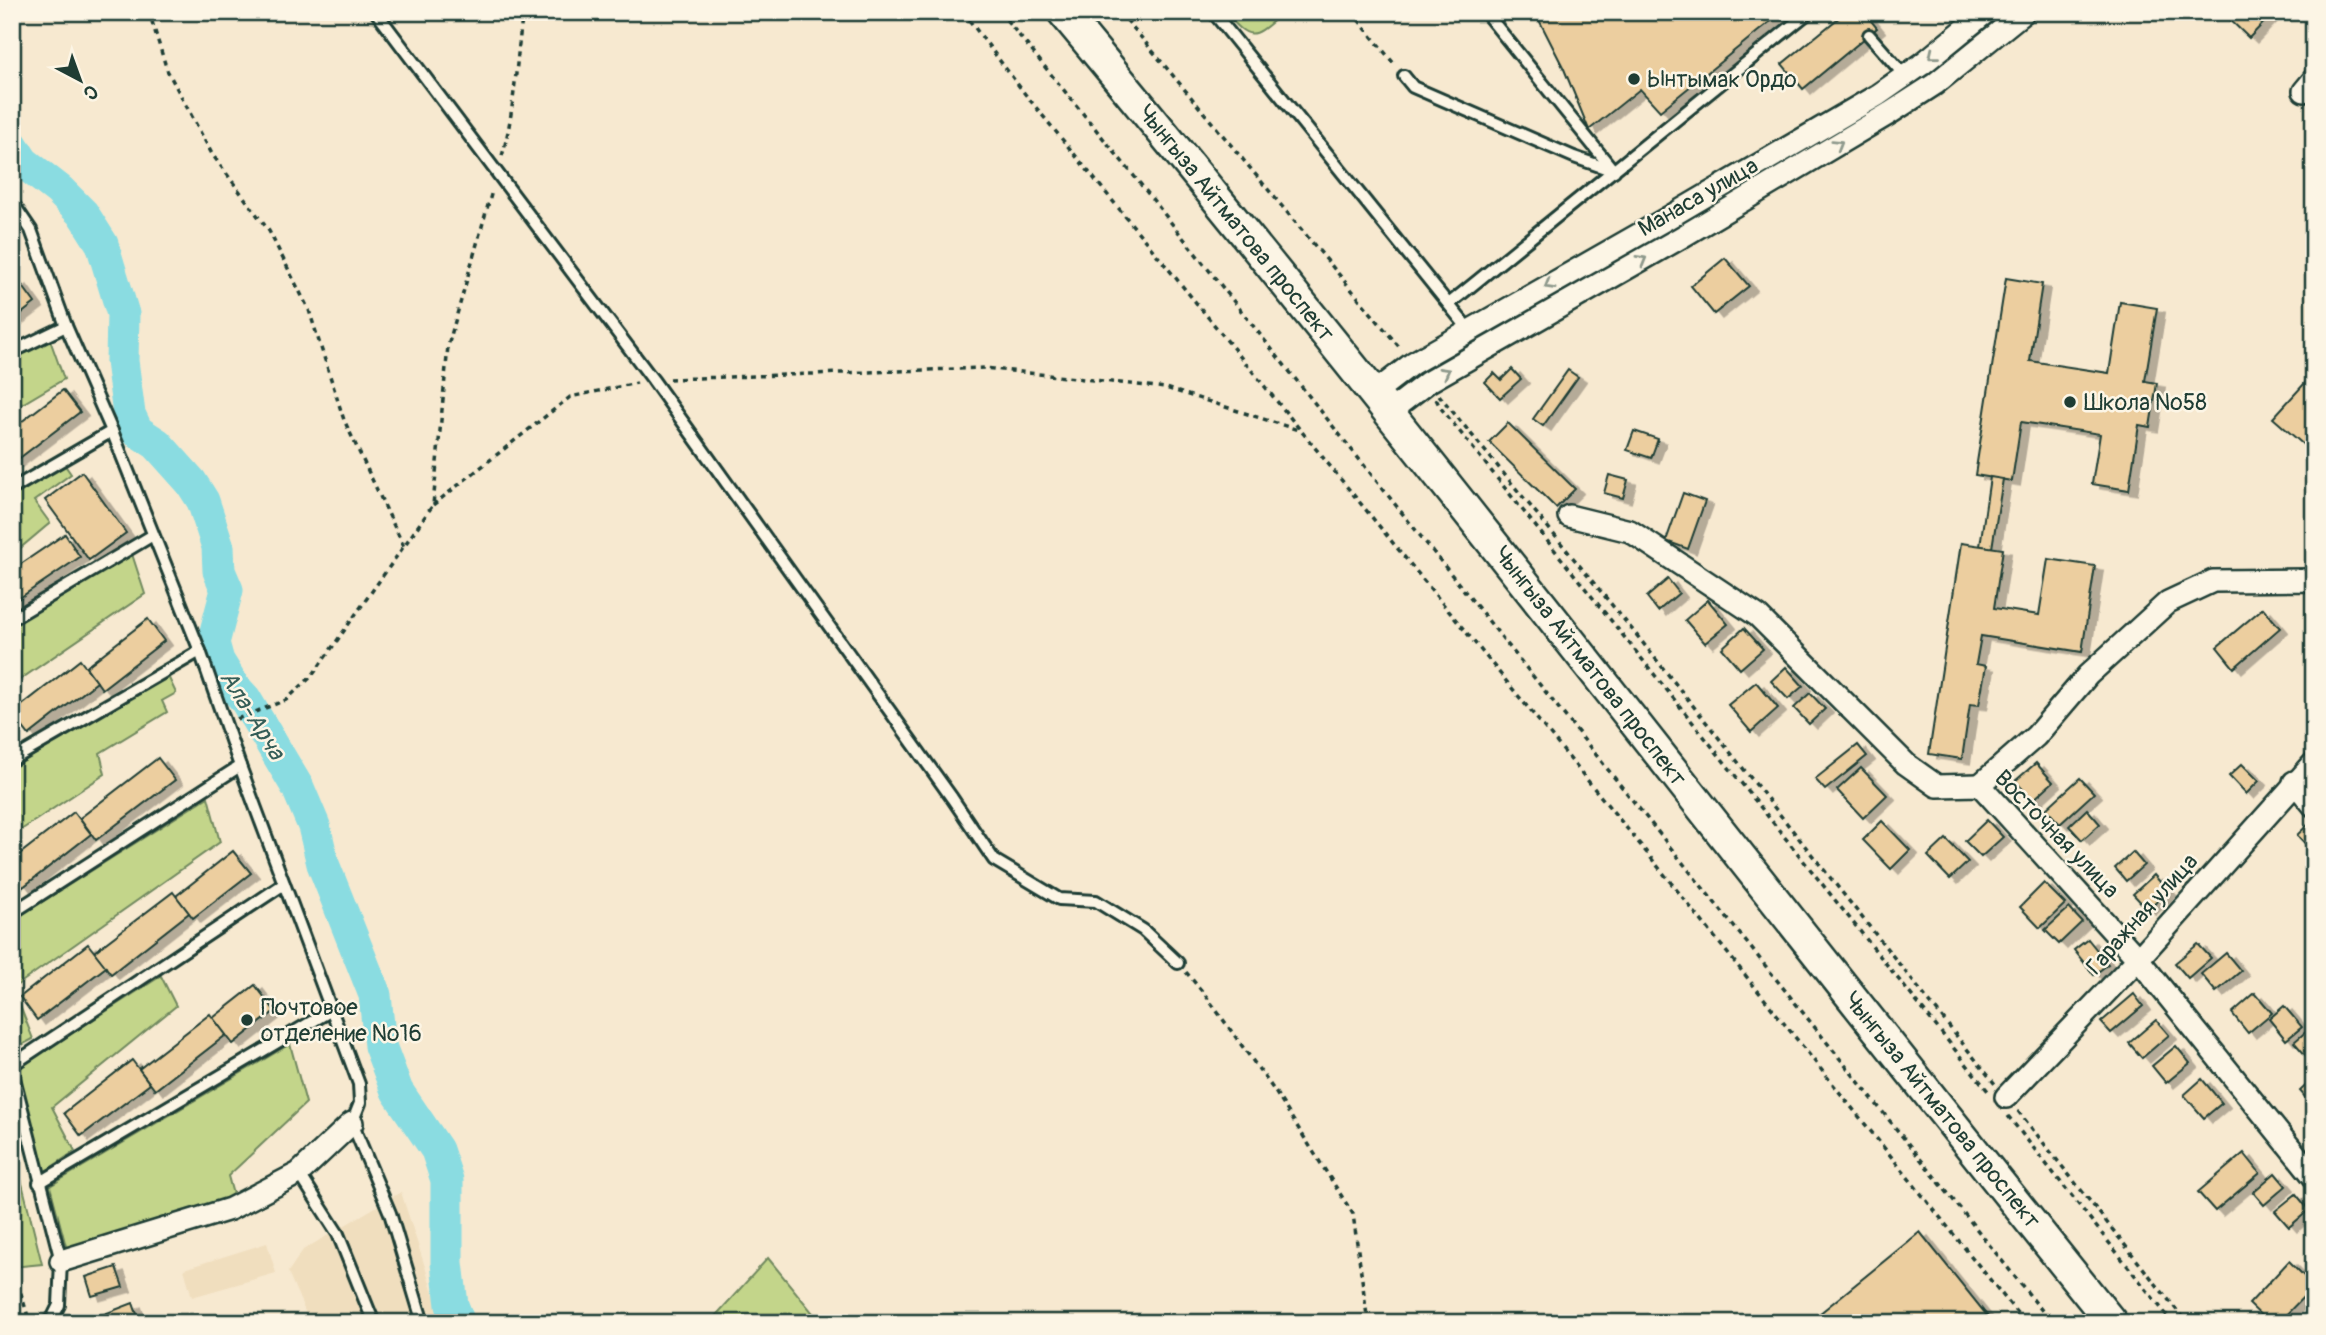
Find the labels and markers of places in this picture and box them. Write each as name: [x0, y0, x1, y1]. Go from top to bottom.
place label: Ынтымак Ордо: [1648, 65, 1797, 94]
marker: Ынтымак Ордо: [1626, 71, 1642, 87]
place label: Школа №58: [2084, 388, 2207, 417]
marker: Школа №58: [2062, 394, 2078, 410]
place label: Почтовое отделение №16: [261, 993, 422, 1048]
marker: Почтовое отделение №16: [239, 1012, 255, 1028]

